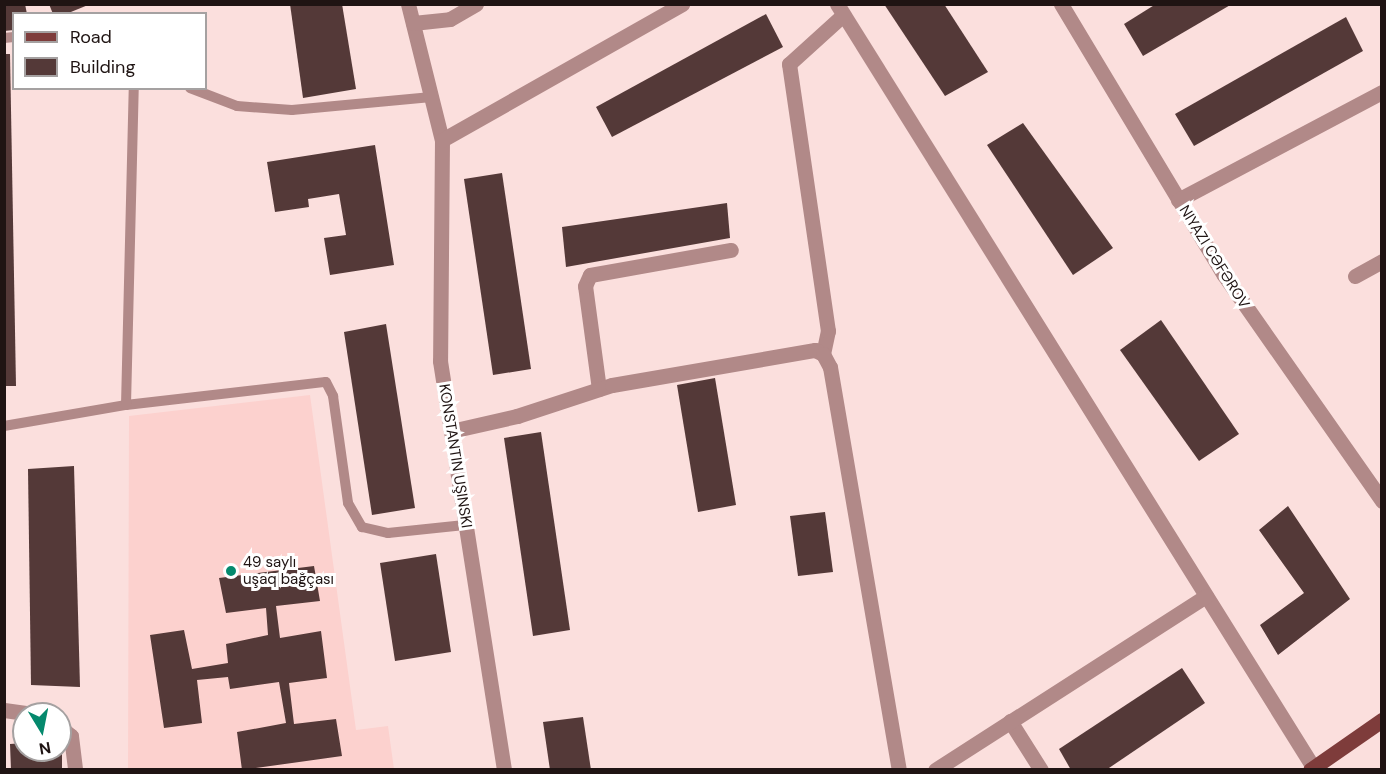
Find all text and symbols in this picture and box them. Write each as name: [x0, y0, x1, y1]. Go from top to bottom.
legend: [12, 12, 207, 90]
text: Road: [70, 25, 112, 49]
text: Building: [70, 55, 135, 79]
street label: NIYAZI CƏFƏROV: [1175, 202, 1253, 312]
street label: KONSTANTIN UŞINSKI: [435, 383, 475, 529]
place label: 49 saylı uşaq bağçası: [243, 553, 334, 588]
marker: 49 saylı uşaq bağçası: [224, 564, 238, 578]
north arrow: [12, 702, 72, 762]
text: N: [37, 737, 52, 760]

